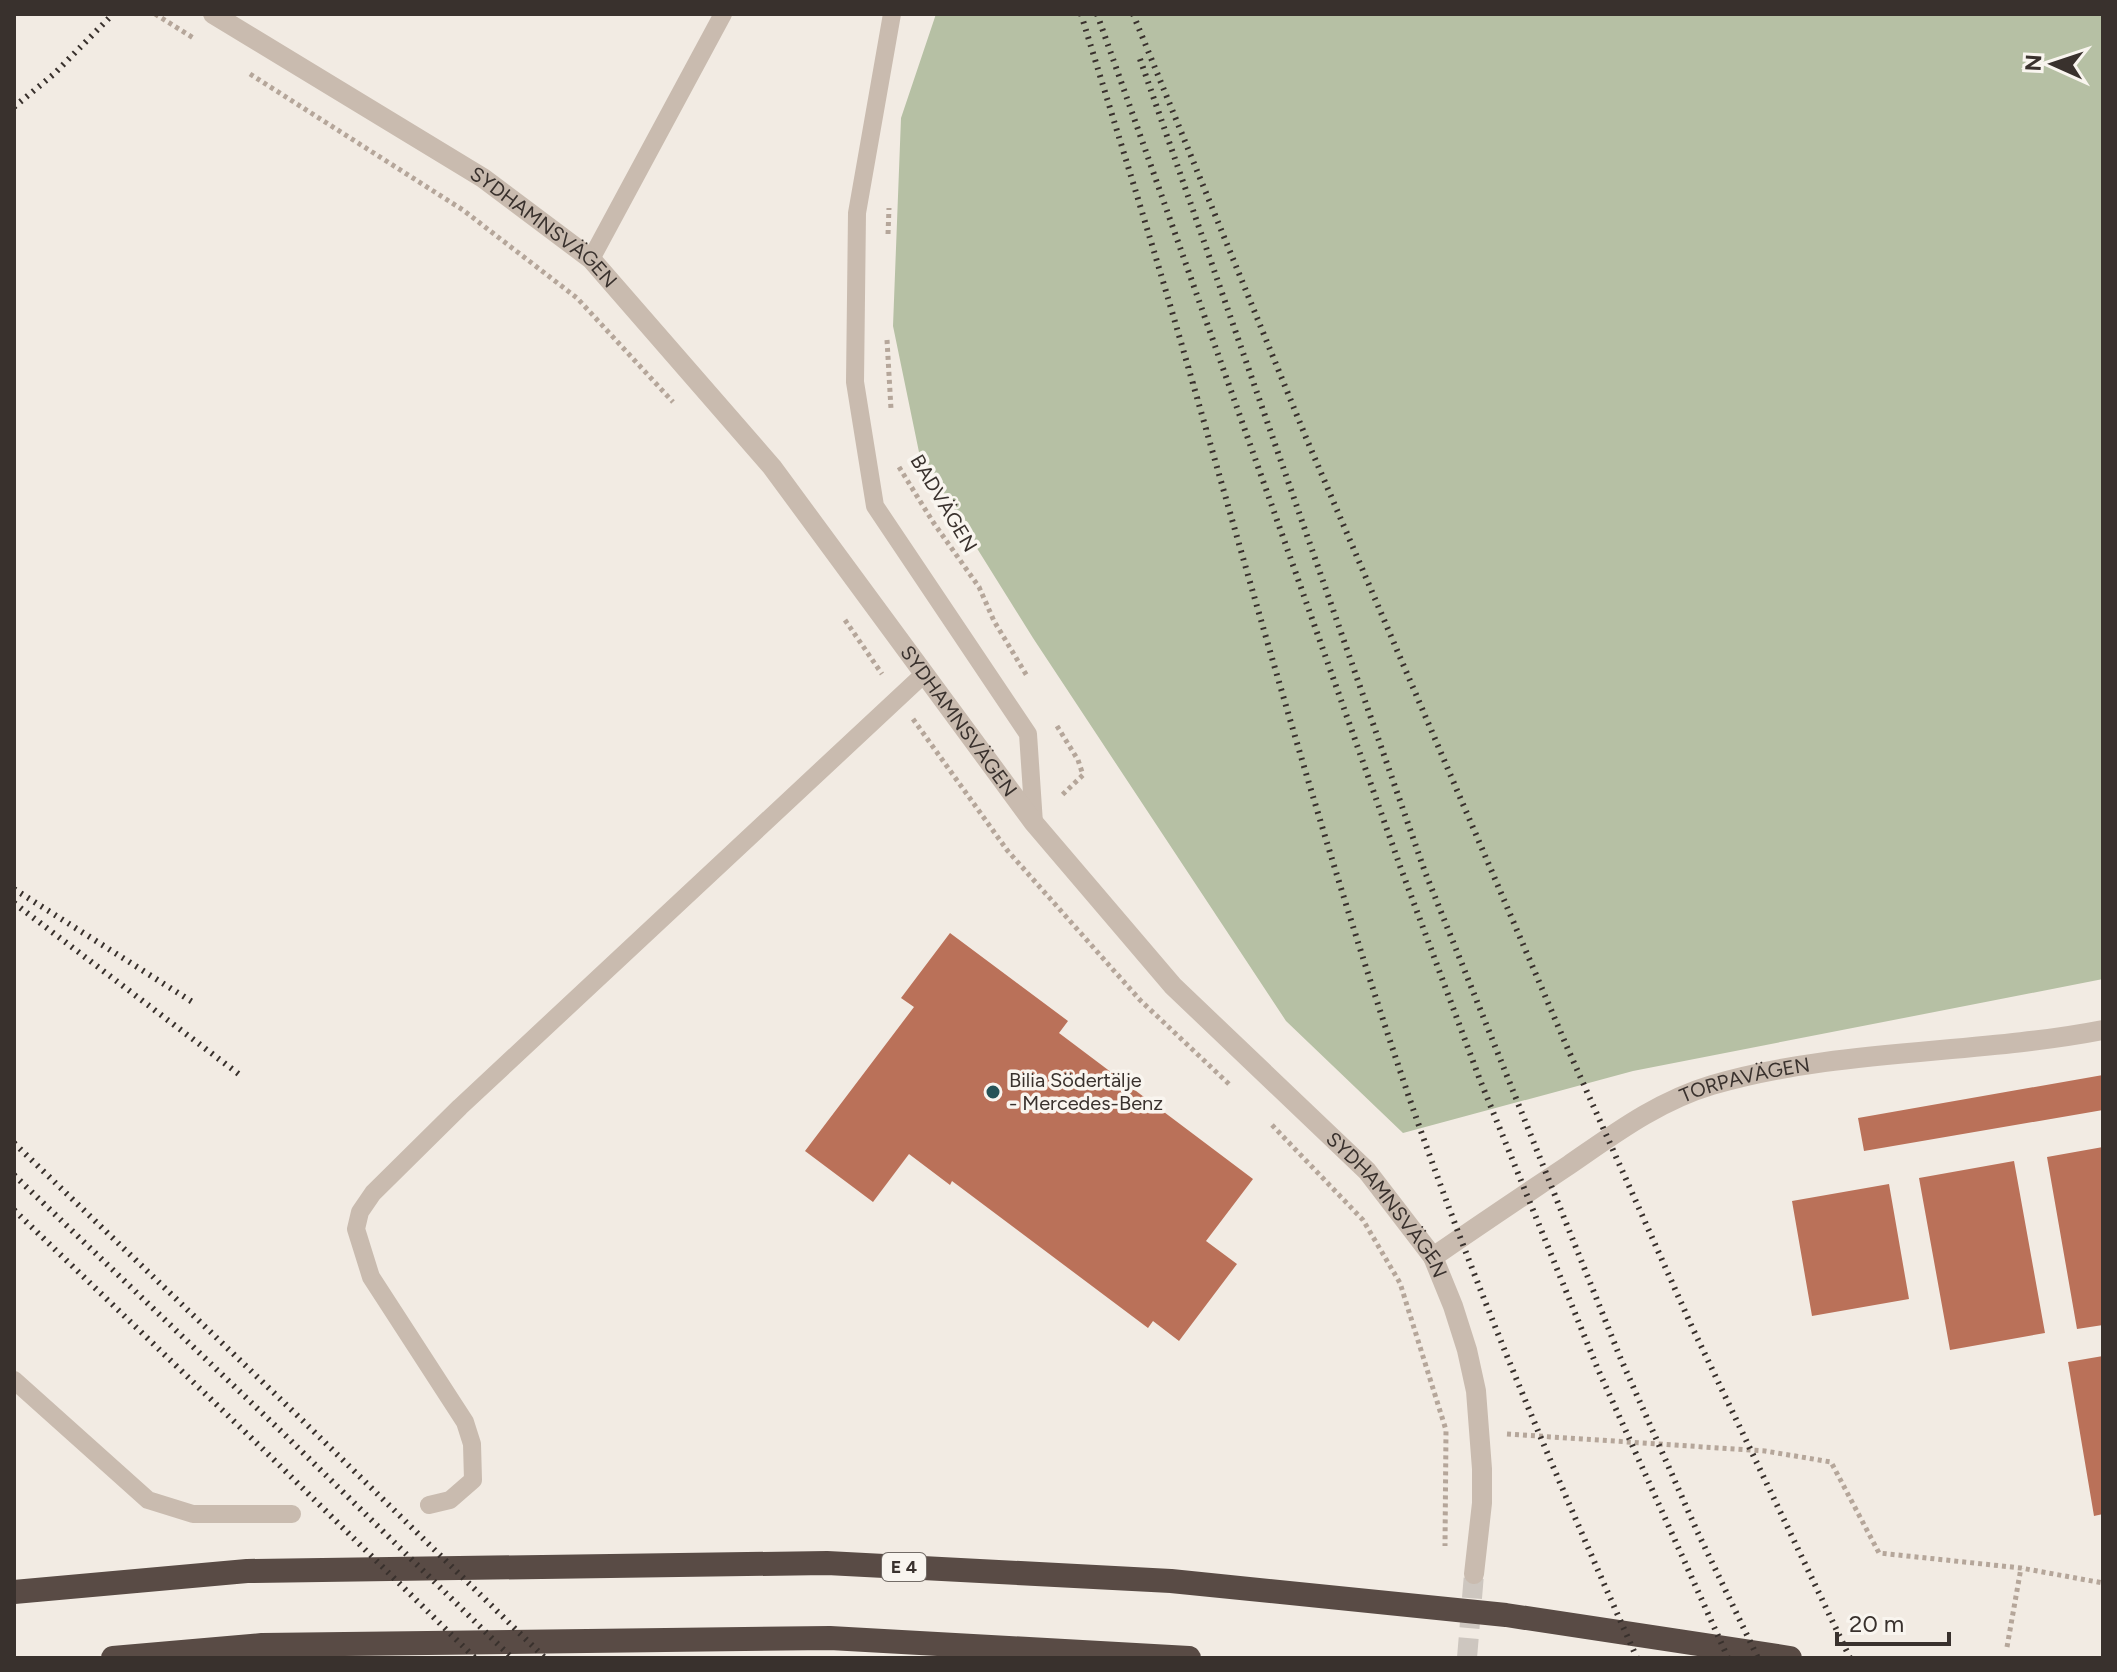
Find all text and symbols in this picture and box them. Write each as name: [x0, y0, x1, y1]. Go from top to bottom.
north arrow: [2013, 24, 2093, 104]
text: N: [2020, 54, 2047, 72]
street label: SYDHAMNSVÄGEN: [466, 161, 622, 292]
street label: BADVÄGEN: [906, 450, 982, 556]
street label: SYDHAMNSVÄGEN: [896, 641, 1022, 801]
street label: TORPAVÄGEN: [1676, 1052, 1811, 1108]
place label: Bilia Södertälje - Mercedes-Benz: [1009, 1068, 1163, 1115]
marker: Bilia Södertälje - Mercedes-Benz: [984, 1083, 1002, 1101]
street label: SYDHAMNSVÄGEN: [1321, 1127, 1452, 1281]
road number: E 4: [882, 1553, 926, 1581]
scale bar: [1837, 1596, 1949, 1646]
text: 20 m: [1849, 1609, 1904, 1638]

